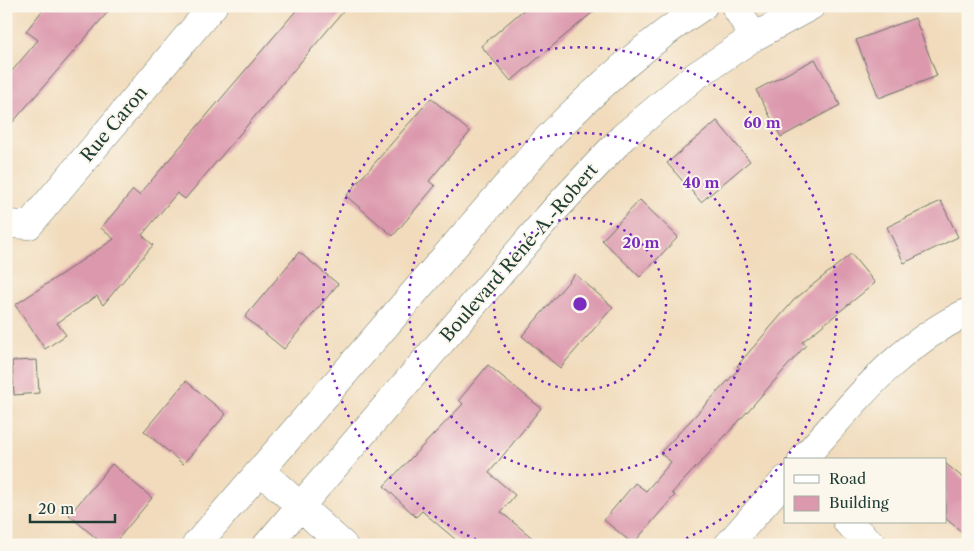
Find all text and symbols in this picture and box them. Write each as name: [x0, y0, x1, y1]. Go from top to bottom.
street label: Rue Caron: [76, 82, 152, 166]
text: 60 m: [743, 113, 781, 132]
street label: Boulevard René-A.-Robert: [436, 159, 603, 347]
text: 40 m: [682, 173, 720, 192]
text: 20 m: [622, 233, 660, 252]
centre of rings: [571, 295, 589, 313]
legend: [784, 458, 946, 524]
text: Road: [829, 469, 866, 488]
scale bar: [30, 491, 115, 523]
text: Building: [829, 493, 889, 512]
text: 20 m: [38, 499, 74, 518]

